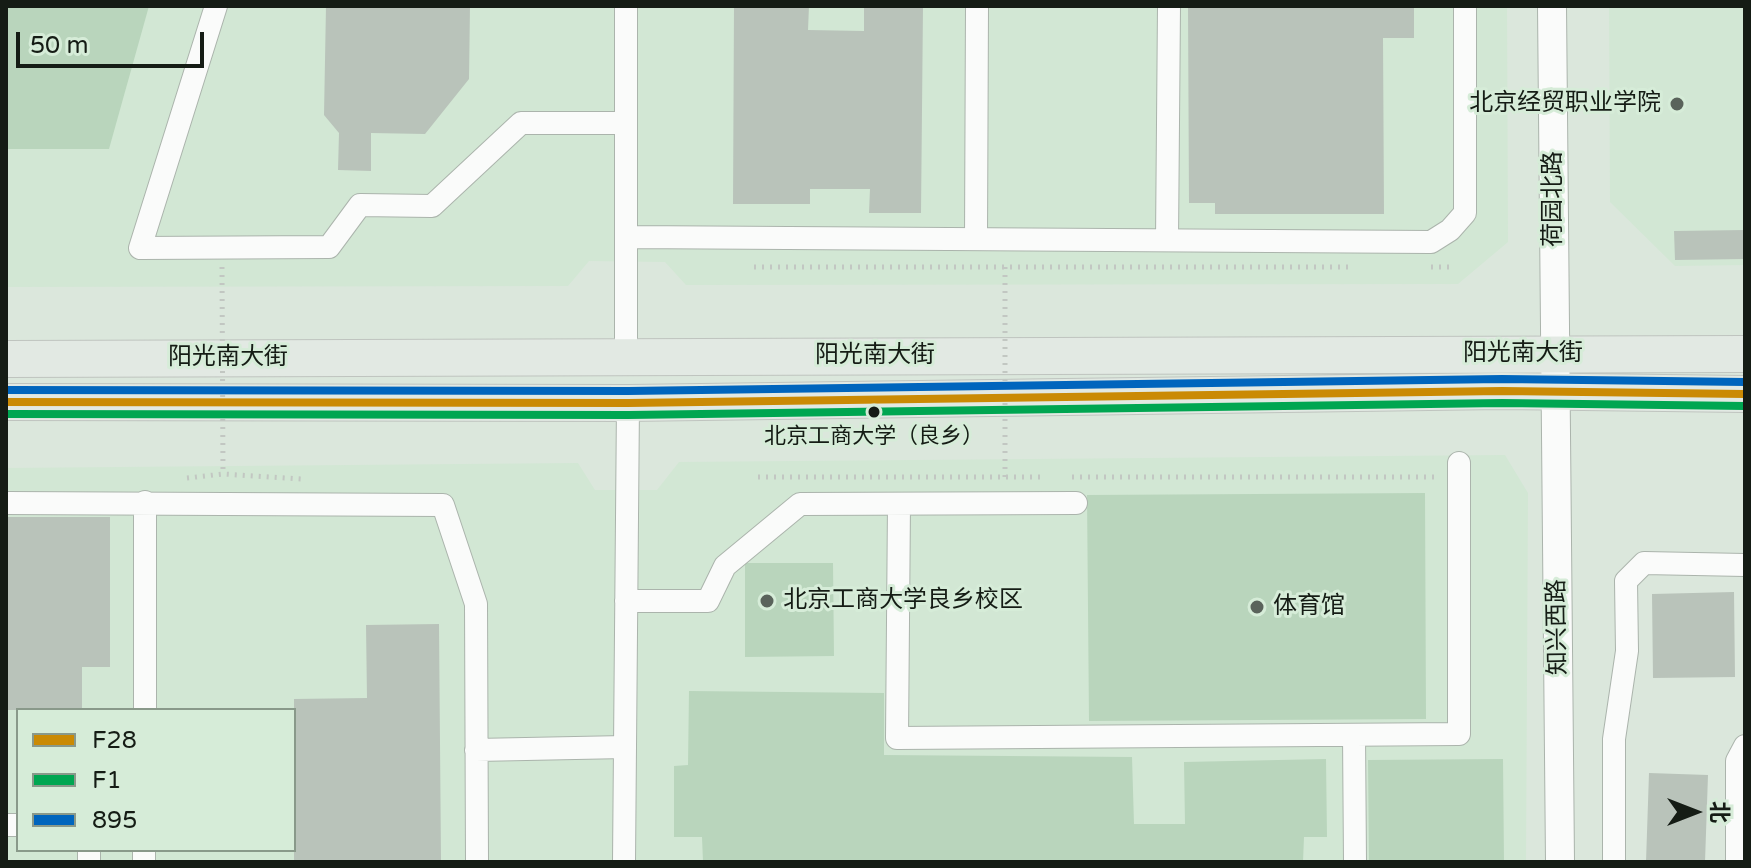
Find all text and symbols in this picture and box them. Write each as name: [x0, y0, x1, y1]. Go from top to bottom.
scale bar: [20, 16, 208, 66]
text: 50 m: [30, 31, 88, 60]
place label: 北京经贸职业学院: [1469, 90, 1661, 118]
marker: 北京经贸职业学院: [1668, 95, 1686, 113]
street label: 荷园北路: [1540, 151, 1568, 247]
street label: 阳光南大街: [1463, 340, 1583, 368]
street label: 阳光南大街: [815, 342, 935, 370]
street label: 阳光南大街: [168, 344, 288, 372]
marker: 北京工商大学（良乡）: [866, 404, 882, 420]
place label: 北京工商大学（良乡）: [764, 424, 984, 450]
street label: 知兴西路: [1543, 579, 1573, 675]
place label: 北京工商大学良乡校区: [783, 587, 1023, 615]
marker: 北京工商大学良乡校区: [758, 592, 776, 610]
place label: 体育馆: [1273, 593, 1345, 621]
marker: 体育馆: [1248, 598, 1266, 616]
legend: [16, 708, 296, 852]
text: F28: [92, 726, 137, 755]
text: F1: [92, 766, 122, 795]
north arrow: [1655, 772, 1735, 852]
text: 北: [1706, 801, 1732, 823]
text: 895: [92, 806, 137, 835]

